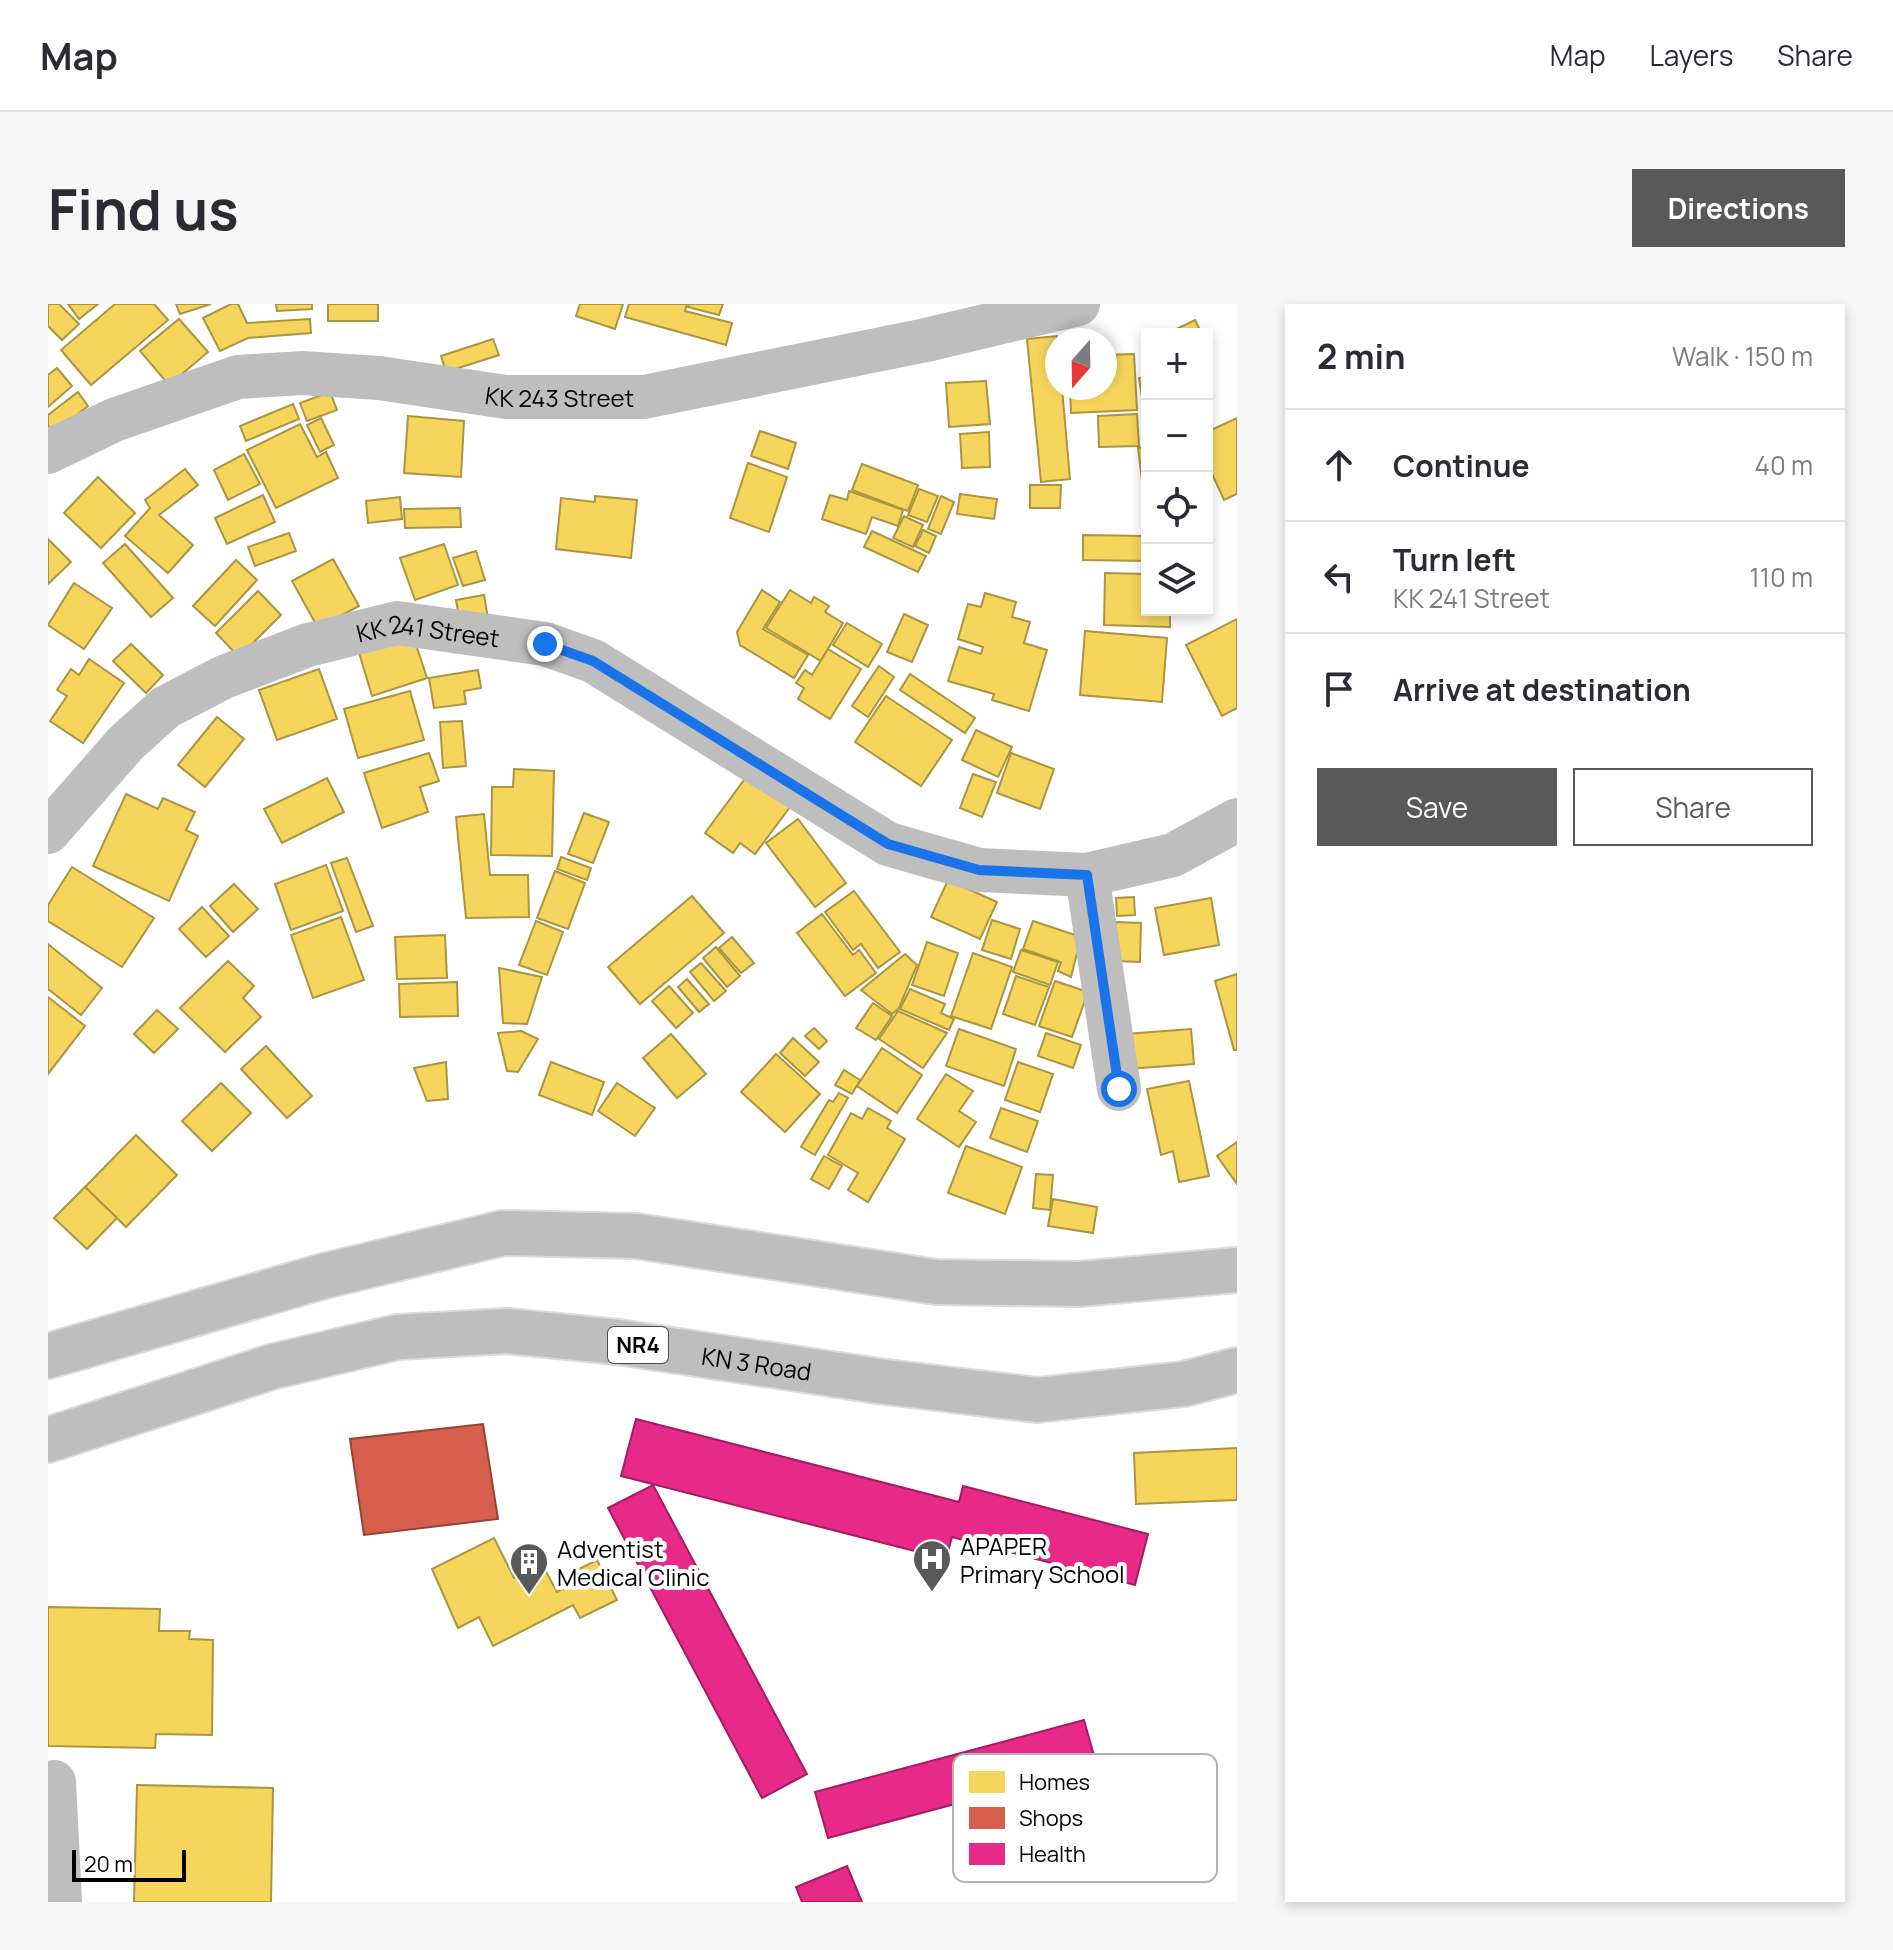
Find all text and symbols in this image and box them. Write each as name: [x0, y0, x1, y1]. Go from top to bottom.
text: Map: [40, 29, 118, 81]
text: Map: [1550, 36, 1606, 74]
text: Layers: [1650, 36, 1733, 74]
text: Share: [1777, 36, 1853, 74]
button: Directions: [1632, 169, 1845, 247]
text: Find us: [48, 170, 239, 247]
north arrow: [1045, 328, 1117, 400]
map controls: [1141, 328, 1213, 616]
button: +: [1141, 328, 1213, 400]
text: 2 min: [1317, 333, 1405, 379]
text: Walk · 150 m: [1672, 338, 1813, 374]
street label: KK 243 Street: [483, 378, 634, 414]
button: −: [1141, 400, 1213, 472]
icon: ahead: [1317, 443, 1361, 487]
text: Continue: [1393, 445, 1529, 486]
text: 40 m: [1755, 447, 1813, 483]
button: locate: [1141, 472, 1213, 544]
text: Turn left: [1393, 539, 1516, 580]
button: layers: [1141, 544, 1213, 616]
icon: left: [1317, 555, 1361, 599]
text: 110 m: [1750, 559, 1813, 595]
text: KK 241 Street: [1393, 580, 1550, 616]
street label: KK 241 Street: [353, 606, 502, 654]
route end: [527, 626, 563, 662]
icon: arrive: [1317, 667, 1361, 711]
text: Arrive at destination: [1393, 669, 1691, 710]
button: Save: [1317, 768, 1557, 846]
button: Share: [1573, 768, 1813, 846]
route start: [1101, 1071, 1137, 1107]
road number: NR4: [608, 1327, 668, 1363]
street label: KN 3 Road: [700, 1338, 814, 1387]
place label: APAPER Primary School: [960, 1529, 1125, 1590]
place label: Adventist Medical Clinic: [557, 1532, 710, 1593]
hospital icon: APAPER Primary School: [911, 1538, 953, 1593]
building icon: Adventist Medical Clinic: [508, 1541, 550, 1596]
legend: [953, 1754, 1217, 1882]
text: Homes: [1019, 1767, 1090, 1797]
text: Shops: [1019, 1803, 1083, 1833]
text: Health: [1019, 1839, 1086, 1869]
scale bar: [72, 1846, 186, 1882]
text: 20 m: [84, 1849, 133, 1879]

